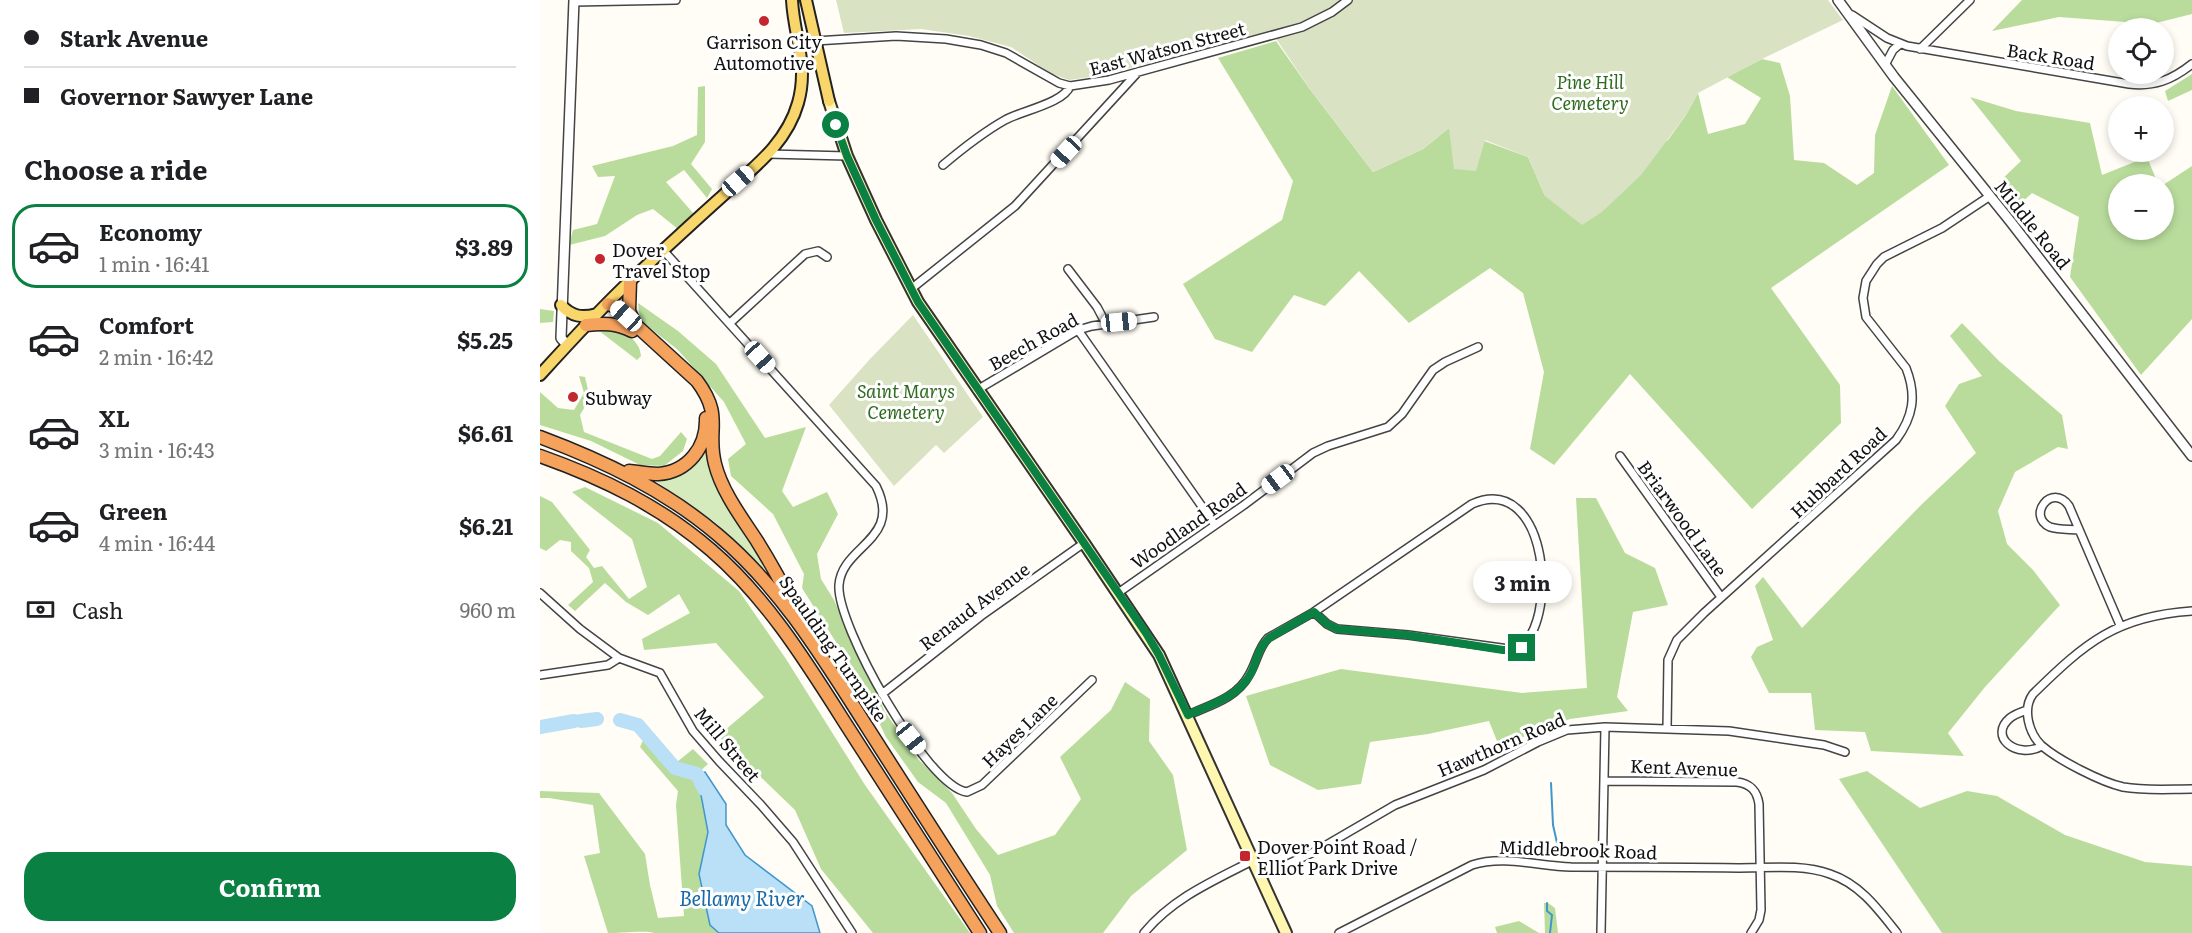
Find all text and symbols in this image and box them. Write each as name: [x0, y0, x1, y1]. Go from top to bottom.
marker: Garrison City Automotive: [757, 14, 771, 28]
street label: East Watson Street: [1086, 14, 1249, 82]
map controls: [2108, 18, 2174, 240]
button: locate: [2108, 18, 2174, 84]
text: Stark Avenue: [60, 21, 208, 54]
place label: Garrison City Automotive: [706, 28, 822, 76]
street label: Back Road: [2005, 36, 2097, 76]
park label: Pine Hill Cemetery: [1551, 68, 1629, 116]
text: Governor Sawyer Lane: [60, 79, 313, 112]
button: +: [2108, 96, 2174, 162]
route start: [822, 111, 849, 138]
car: [1047, 133, 1085, 171]
text: Choose a ride: [24, 148, 207, 188]
car: [719, 162, 757, 200]
street label: Middle Road: [1988, 173, 2078, 275]
button: −: [2108, 174, 2174, 240]
text: Economy: [99, 215, 202, 248]
icon: car: [27, 219, 81, 273]
text: $3.89: [455, 230, 513, 263]
place label: Dover Travel Stop: [612, 236, 710, 284]
text: 1 min · 16:41: [99, 248, 209, 278]
marker: Dover Travel Stop: [593, 252, 607, 266]
car: [607, 297, 645, 335]
street label: Beech Road: [983, 305, 1083, 377]
text: Comfort: [99, 308, 194, 341]
car: [1100, 311, 1138, 333]
icon: car: [27, 312, 81, 366]
text: $5.25: [457, 323, 513, 356]
car: [741, 338, 779, 376]
text: 2 min · 16:42: [99, 341, 213, 371]
park label: Saint Marys Cemetery: [857, 377, 955, 425]
place label: Subway: [585, 384, 652, 411]
marker: Subway: [566, 390, 580, 404]
text: XL: [99, 401, 130, 434]
icon: car: [27, 405, 81, 459]
text: $6.61: [458, 416, 513, 449]
street label: Hubbard Road: [1784, 420, 1892, 524]
text: 3 min · 16:43: [99, 434, 215, 464]
street label: Briarwood Lane: [1632, 454, 1734, 582]
car: [1258, 461, 1298, 497]
street label: Woodland Road: [1125, 475, 1251, 575]
text: Green: [99, 494, 168, 527]
icon: car: [27, 498, 81, 552]
text: $6.21: [459, 509, 513, 542]
text: 4 min · 16:44: [99, 527, 215, 557]
street label: Renaud Avenue: [913, 555, 1035, 657]
callout: 3 min: [1472, 561, 1572, 603]
text: 3 min: [1494, 567, 1551, 597]
street label: Spaulding Turnpike: [773, 569, 895, 727]
icon: cash: [24, 593, 57, 626]
text: Cash: [72, 593, 123, 626]
text: 960 m: [460, 594, 516, 624]
route end: [1508, 634, 1535, 661]
street label: Hayes Lane: [975, 687, 1063, 773]
street label: Mill Street: [688, 700, 768, 788]
street label: Hawthorn Road: [1433, 705, 1569, 783]
car: [893, 718, 929, 758]
street label: Kent Avenue: [1630, 752, 1738, 782]
place label: Dover Point Road / Elliot Park Drive: [1257, 833, 1417, 881]
street label: Middlebrook Road: [1498, 833, 1658, 865]
marker: Dover Point Road / Elliot Park Drive: [1238, 849, 1252, 863]
button: Confirm: [24, 852, 516, 921]
water label: Bellamy River: [679, 882, 805, 912]

